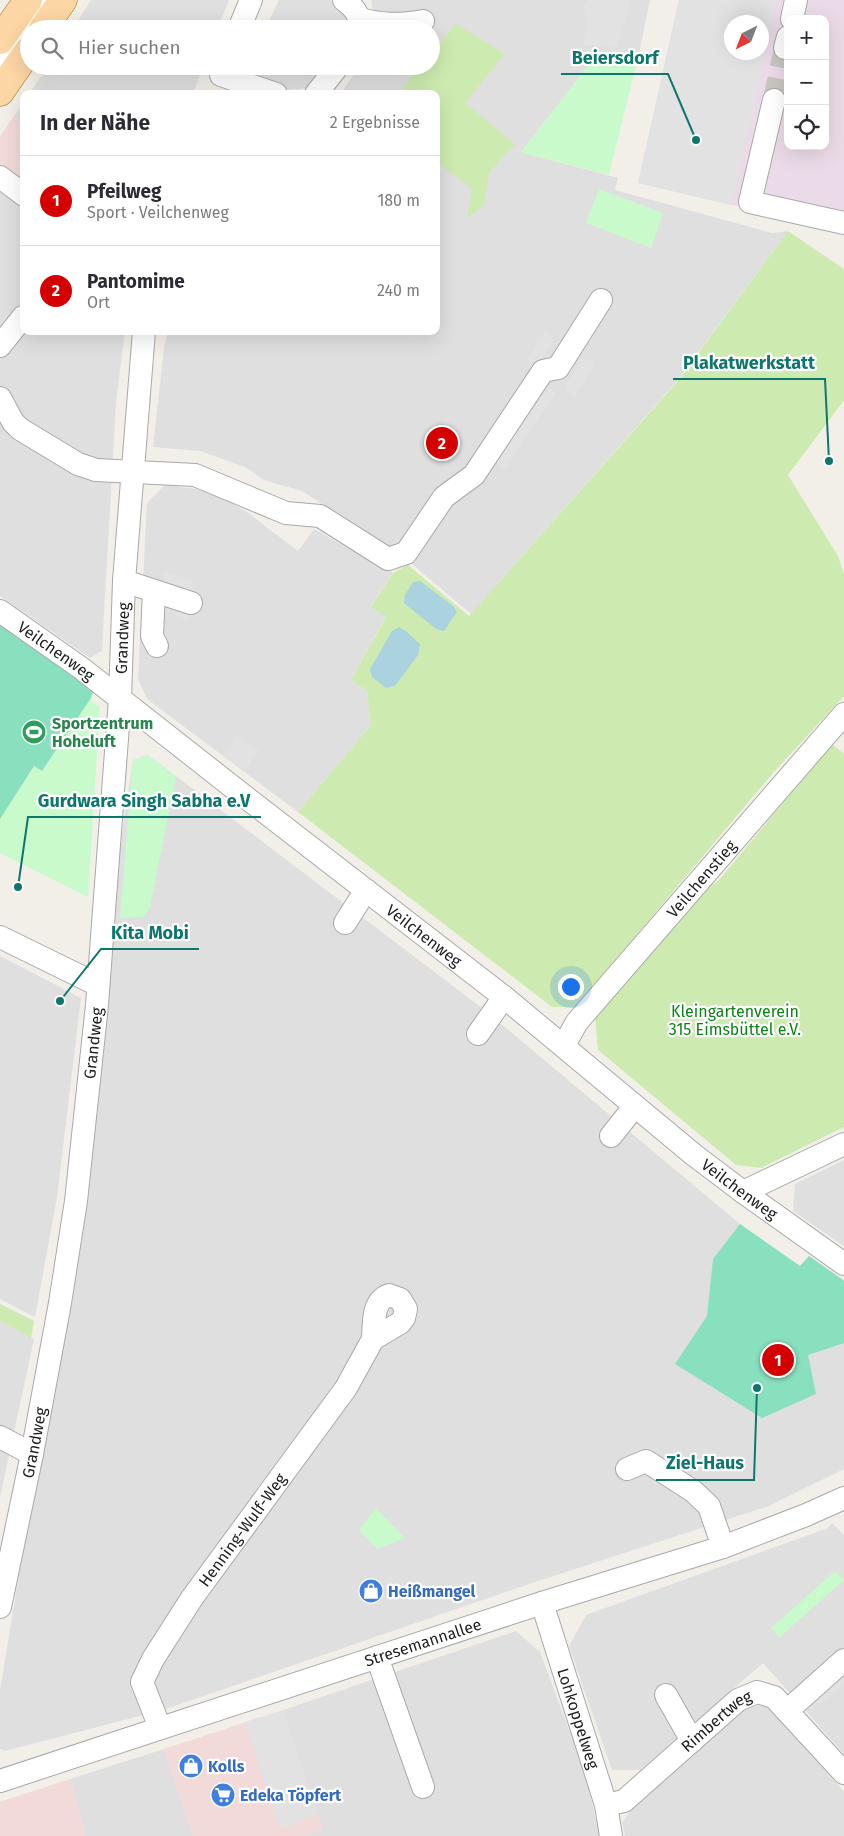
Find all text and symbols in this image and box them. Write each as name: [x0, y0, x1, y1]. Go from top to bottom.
north arrow: [724, 15, 769, 60]
map controls: [784, 15, 829, 150]
button: +: [784, 15, 829, 60]
search box: [20, 20, 440, 75]
icon: search: [38, 34, 66, 62]
text: Hier suchen: [78, 36, 181, 59]
callout: Beiersdorf: [561, 41, 668, 74]
text: Beiersdorf: [572, 47, 660, 69]
button: −: [784, 60, 829, 105]
button: locate: [784, 105, 829, 150]
text: In der Nähe: [40, 110, 150, 136]
text: 2 Ergebnisse: [330, 113, 420, 132]
text: Pfeilweg: [87, 180, 162, 203]
text: 1: [52, 191, 60, 210]
text: 180 m: [377, 191, 420, 210]
text: Sport · Veilchenweg: [87, 203, 229, 222]
text: Pantomime: [87, 270, 185, 293]
text: 2: [52, 281, 60, 300]
text: 240 m: [377, 281, 420, 300]
text: Ort: [87, 293, 110, 312]
callout: Plakatwerkstatt: [673, 346, 825, 379]
text: Plakatwerkstatt: [683, 352, 816, 374]
pin: 2: [426, 424, 458, 462]
street label: Grandweg: [112, 601, 133, 674]
street label: Veilchenweg: [14, 617, 99, 686]
place label: Sportzentrum Hoheluft: [52, 714, 153, 751]
sports icon: Sportzentrum Hoheluft: [21, 719, 47, 745]
callout: Gurdwara Singh Sabha e.V: [28, 784, 261, 817]
text: Gurdwara Singh Sabha e.V: [38, 790, 251, 812]
street label: Veilchenstieg: [663, 836, 741, 922]
street label: Veilchenweg: [382, 901, 466, 971]
callout: Kita Mobi: [101, 916, 199, 949]
text: Kita Mobi: [111, 922, 189, 944]
your location: [558, 974, 584, 1000]
park label: Kleingartenverein 315 Eimsbüttel e.V.: [669, 1002, 801, 1039]
street label: Grandweg: [80, 1006, 107, 1080]
street label: Veilchenweg: [697, 1155, 782, 1224]
pin: 1: [762, 1341, 794, 1379]
street label: Grandweg: [18, 1405, 51, 1480]
callout: Ziel-Haus: [656, 1447, 754, 1480]
text: Ziel-Haus: [666, 1452, 744, 1474]
street label: Henning-Wulf-Weg: [195, 1469, 291, 1590]
shop icon: Heißmangel: [358, 1578, 384, 1604]
place label: Heißmangel: [388, 1582, 476, 1601]
street label: Stresemannallee: [362, 1615, 484, 1671]
street label: Lohkoppelweg: [553, 1666, 603, 1772]
street label: Rimbertweg: [677, 1686, 755, 1756]
shop icon: Kolls: [178, 1753, 204, 1779]
place label: Kolls: [208, 1757, 245, 1776]
supermarket icon: Edeka Töpfert: [210, 1782, 236, 1808]
place label: Edeka Töpfert: [240, 1786, 342, 1805]

